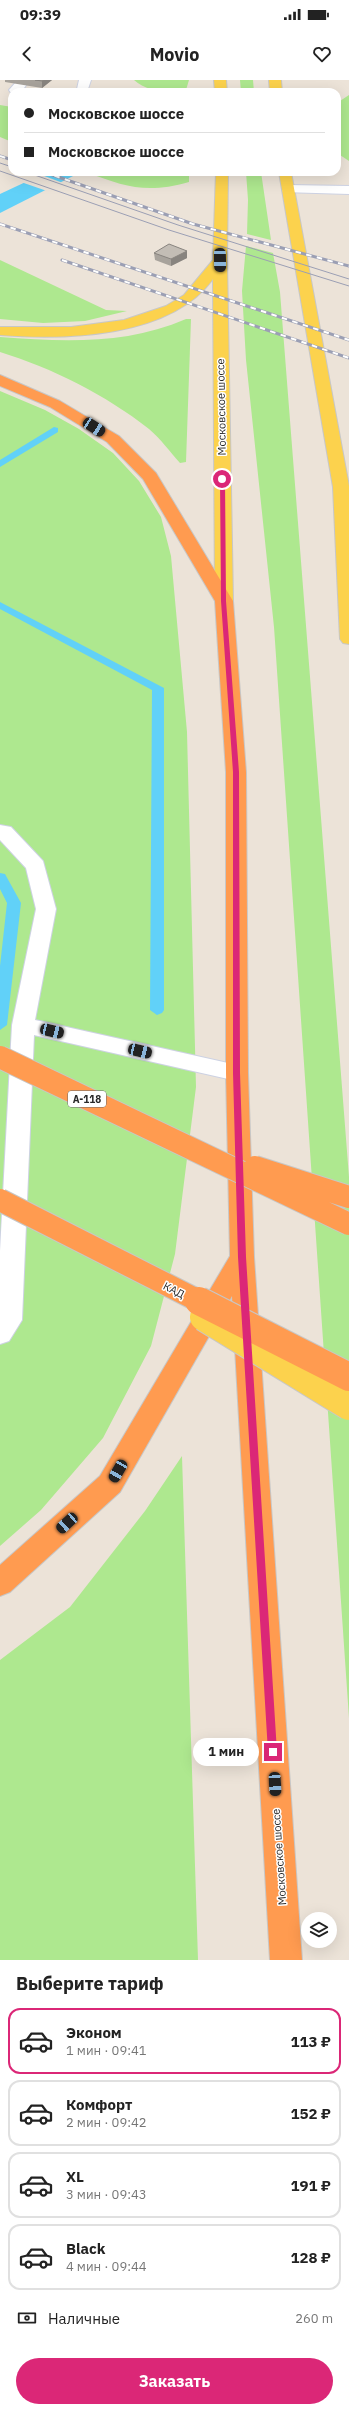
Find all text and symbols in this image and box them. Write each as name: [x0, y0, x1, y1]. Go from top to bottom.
text: 09:39: [20, 5, 61, 24]
icon: back: [16, 43, 38, 65]
text: Movio: [150, 43, 199, 66]
icon: heart: [311, 43, 333, 65]
text: Московское шоссе: [48, 104, 184, 123]
text: Московское шоссе: [48, 142, 184, 161]
car: [214, 248, 226, 272]
street label: Московское шоссе: [213, 358, 229, 456]
car: [81, 415, 107, 439]
route start: [213, 470, 231, 488]
car: [39, 1022, 65, 1040]
car: [127, 1042, 153, 1060]
road number: А-118: [68, 1091, 106, 1107]
street label: КАД: [161, 1279, 187, 1301]
car: [107, 1458, 129, 1484]
car: [54, 1511, 80, 1535]
callout: 1 мин: [193, 1738, 259, 1766]
text: 1 мин: [208, 1743, 244, 1760]
route end: [264, 1743, 282, 1761]
car: [268, 1772, 282, 1796]
street label: Московское шоссе: [269, 1808, 289, 1906]
map controls: [301, 1912, 337, 1948]
button: layers: [301, 1912, 337, 1948]
text: Выберите тариф: [16, 1972, 163, 1995]
icon: car: [18, 2023, 54, 2059]
text: Эконом: [66, 2023, 122, 2042]
text: 113 ₽: [291, 2032, 331, 2051]
text: 1 мин · 09:41: [66, 2042, 147, 2059]
icon: car: [18, 2095, 54, 2131]
text: Комфорт: [66, 2095, 132, 2114]
text: 152 ₽: [291, 2104, 331, 2123]
text: 2 мин · 09:42: [66, 2114, 147, 2131]
icon: car: [18, 2167, 54, 2203]
text: XL: [66, 2167, 84, 2186]
text: 191 ₽: [291, 2176, 331, 2195]
text: 3 мин · 09:43: [66, 2186, 147, 2203]
icon: car: [18, 2239, 54, 2275]
text: Black: [66, 2239, 106, 2258]
text: 128 ₽: [291, 2248, 331, 2267]
text: 4 мин · 09:44: [66, 2258, 147, 2275]
icon: cash: [16, 2307, 38, 2329]
text: Наличные: [48, 2309, 120, 2328]
text: 260 m: [295, 2310, 333, 2327]
button: Заказать: [16, 2358, 333, 2404]

